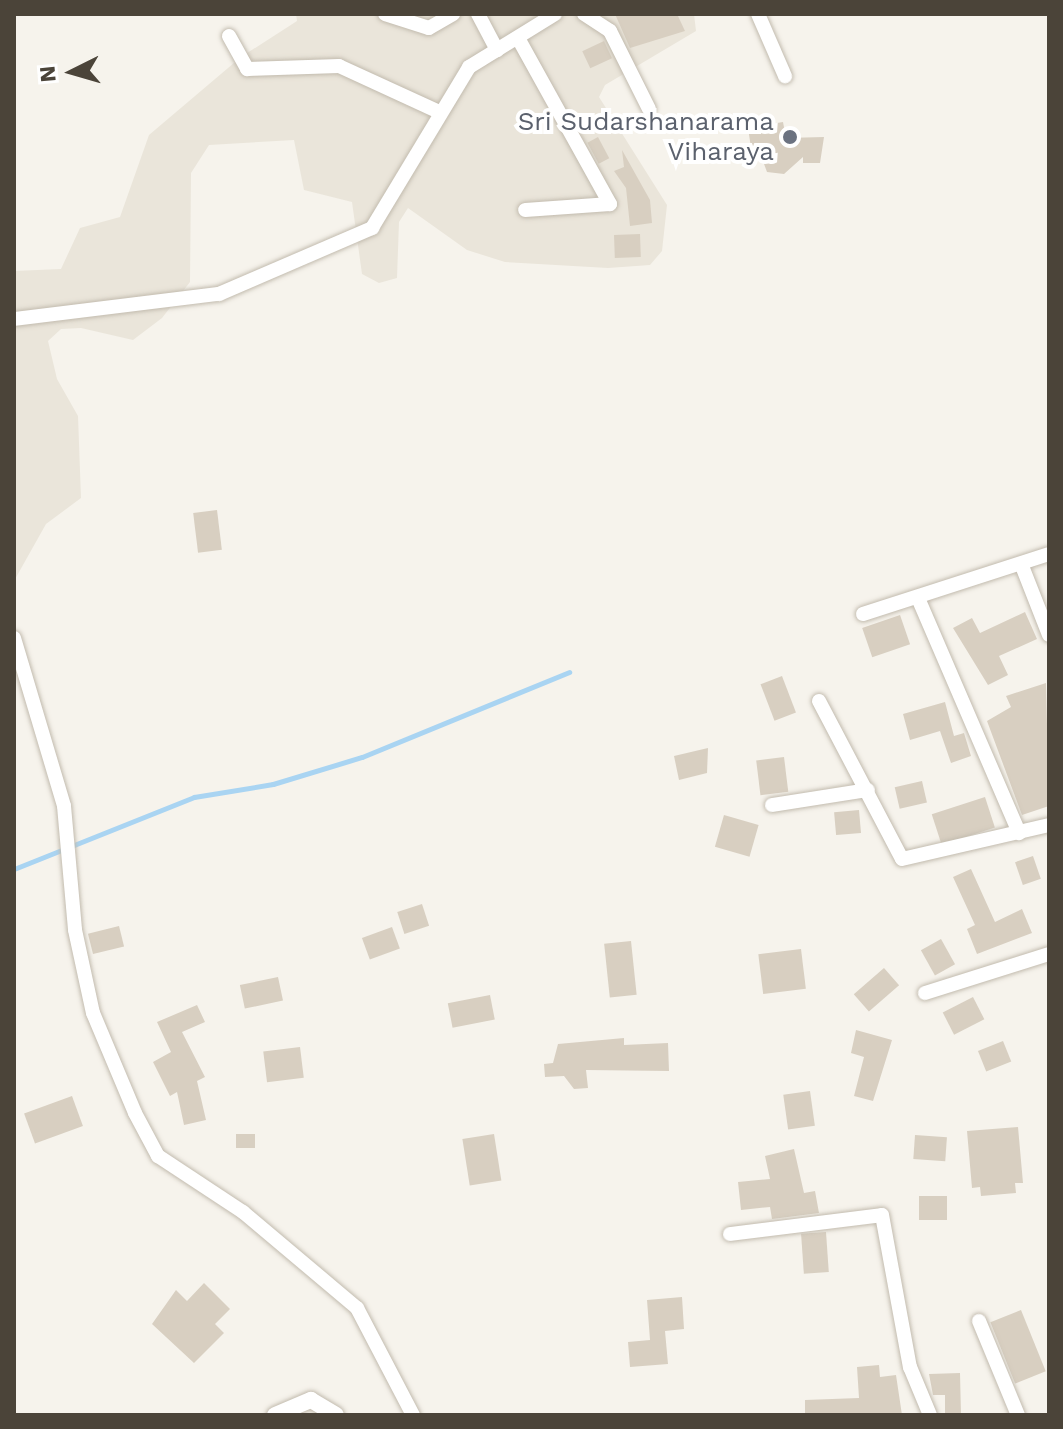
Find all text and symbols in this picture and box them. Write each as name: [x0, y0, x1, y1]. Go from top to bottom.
north arrow: [32, 32, 112, 112]
text: N: [34, 65, 61, 83]
place label: Sri Sudarshanarama Viharaya: [518, 106, 774, 168]
marker: Sri Sudarshanarama Viharaya: [781, 128, 799, 146]

